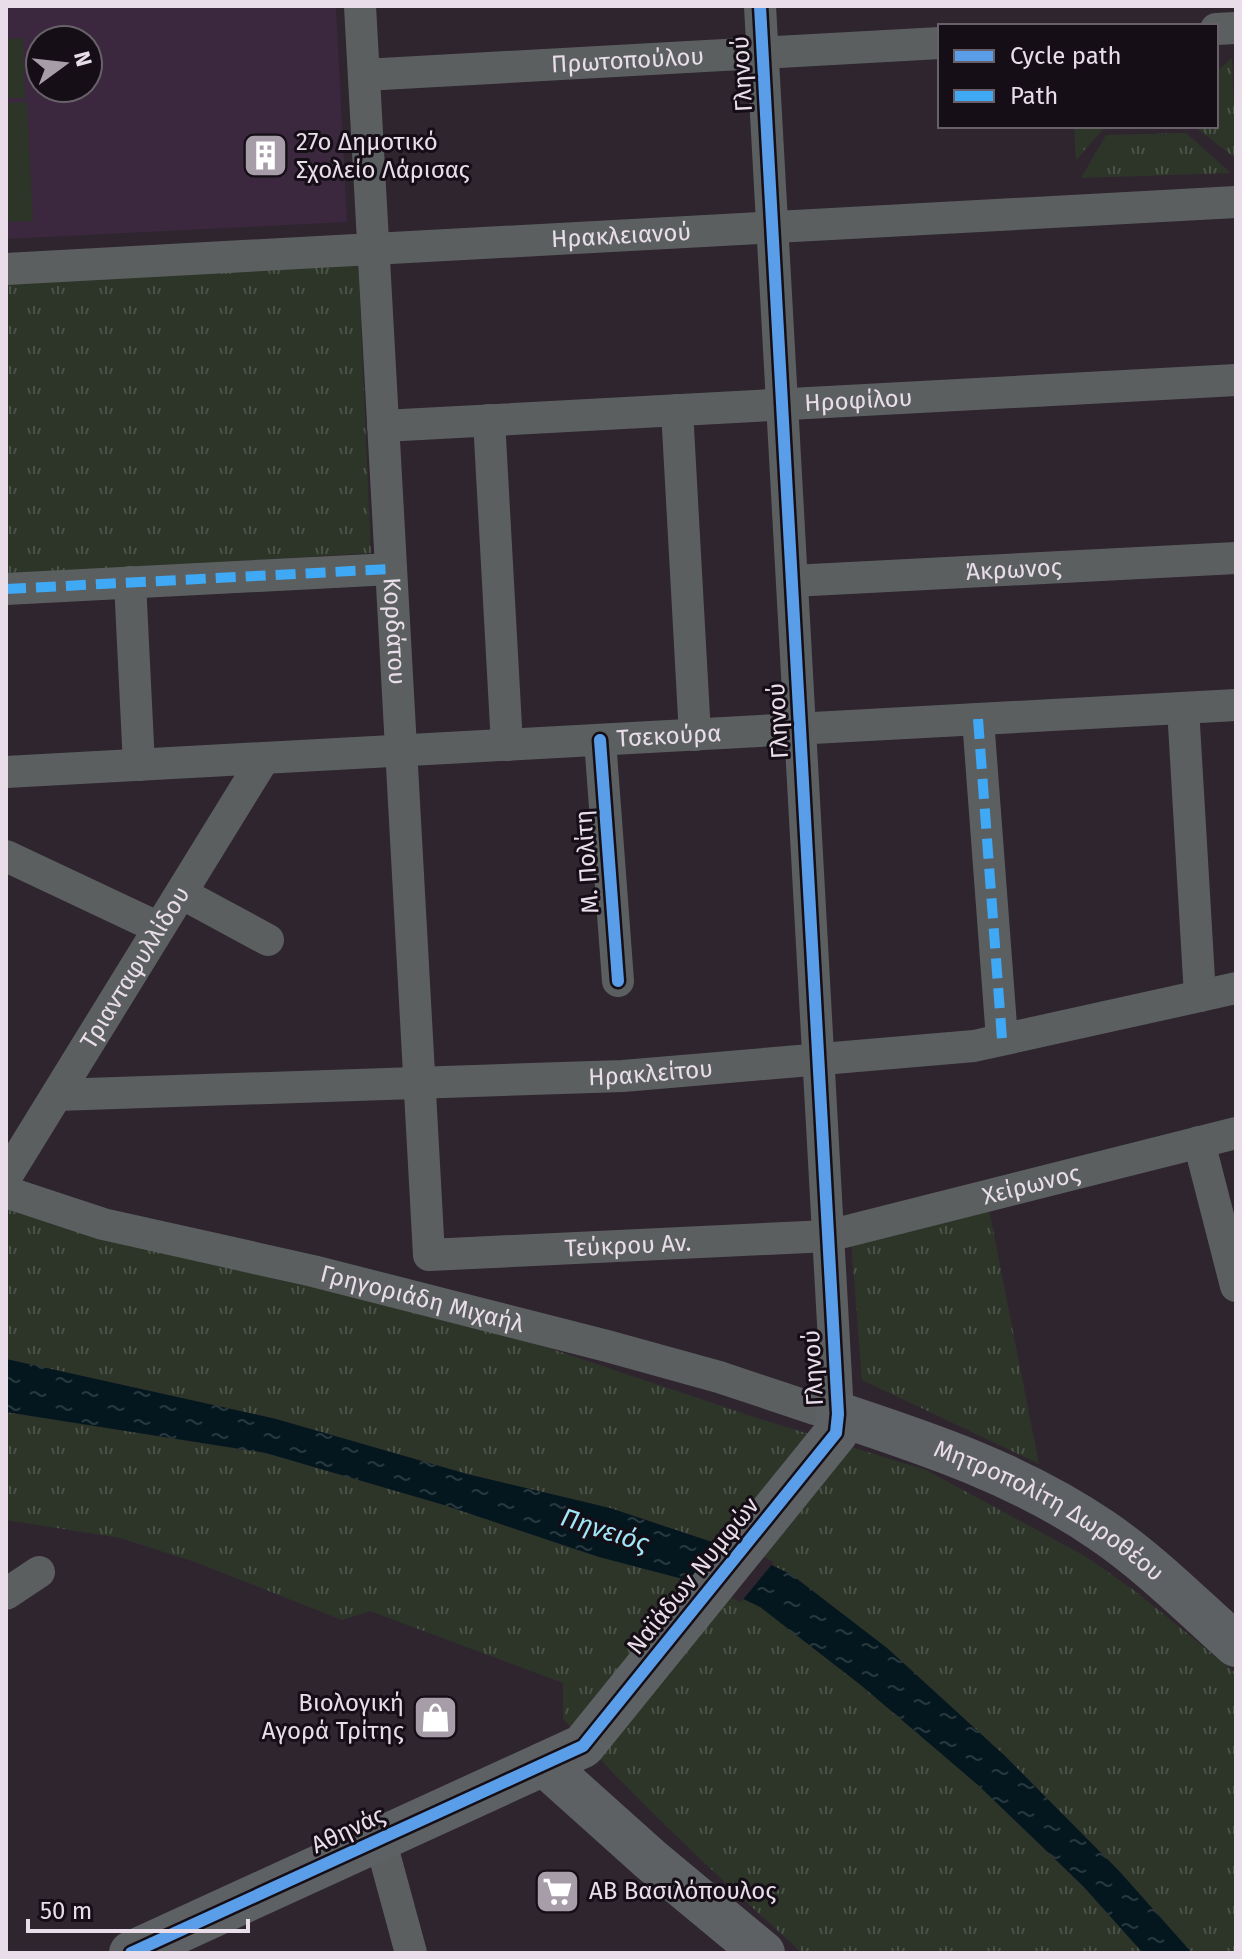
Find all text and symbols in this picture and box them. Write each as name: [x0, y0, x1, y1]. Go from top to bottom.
north arrow: [24, 24, 104, 104]
legend: [938, 24, 1218, 128]
street label: Γληνού: [726, 35, 758, 113]
street label: Πρωτοπούλου: [550, 42, 705, 79]
text: Cycle path: [1010, 42, 1122, 70]
text: N: [68, 48, 98, 69]
text: Path: [1010, 82, 1058, 110]
place label: 27ο Δημοτικό Σχολείο Λάρισας: [296, 128, 470, 184]
building icon: 27ο Δημοτικό Σχολείο Λάρισας: [241, 132, 289, 180]
street label: Ηρακλειανού: [550, 218, 692, 253]
street label: Ηροφίλου: [804, 383, 913, 417]
street label: Άκρωνος: [965, 553, 1063, 586]
street label: Κορδάτου: [378, 577, 411, 686]
street label: Γληνού: [762, 682, 794, 760]
street label: Τσεκούρα: [616, 719, 722, 753]
street label: Μ. Πολίτη: [569, 809, 605, 915]
street label: Τριανταφυλλίδου: [74, 881, 195, 1054]
street label: Ηρακλείτου: [588, 1054, 714, 1091]
street label: Χείρωνος: [979, 1159, 1083, 1210]
street label: Τεύκρου Αν.: [564, 1229, 692, 1263]
street label: Γρηγοριάδη Μιχαήλ: [317, 1259, 528, 1339]
street label: Γληνού: [797, 1329, 829, 1407]
street label: Μητροπολίτη Δωροθέου: [930, 1434, 1170, 1587]
street label: Ναϊάδων Νυμφών: [621, 1492, 765, 1660]
water label: Πηνειός: [557, 1502, 654, 1560]
place label: Βιολογική Αγορά Τρίτης: [262, 1689, 404, 1745]
shop icon: Βιολογική Αγορά Τρίτης: [411, 1693, 459, 1741]
street label: Αθηνάς: [307, 1801, 389, 1859]
supermarket icon: ΑΒ Βασιλόπουλος: [534, 1867, 582, 1915]
place label: ΑΒ Βασιλόπουλος: [589, 1877, 776, 1905]
scale bar: [28, 1883, 248, 1933]
text: 50 m: [40, 1897, 92, 1925]

